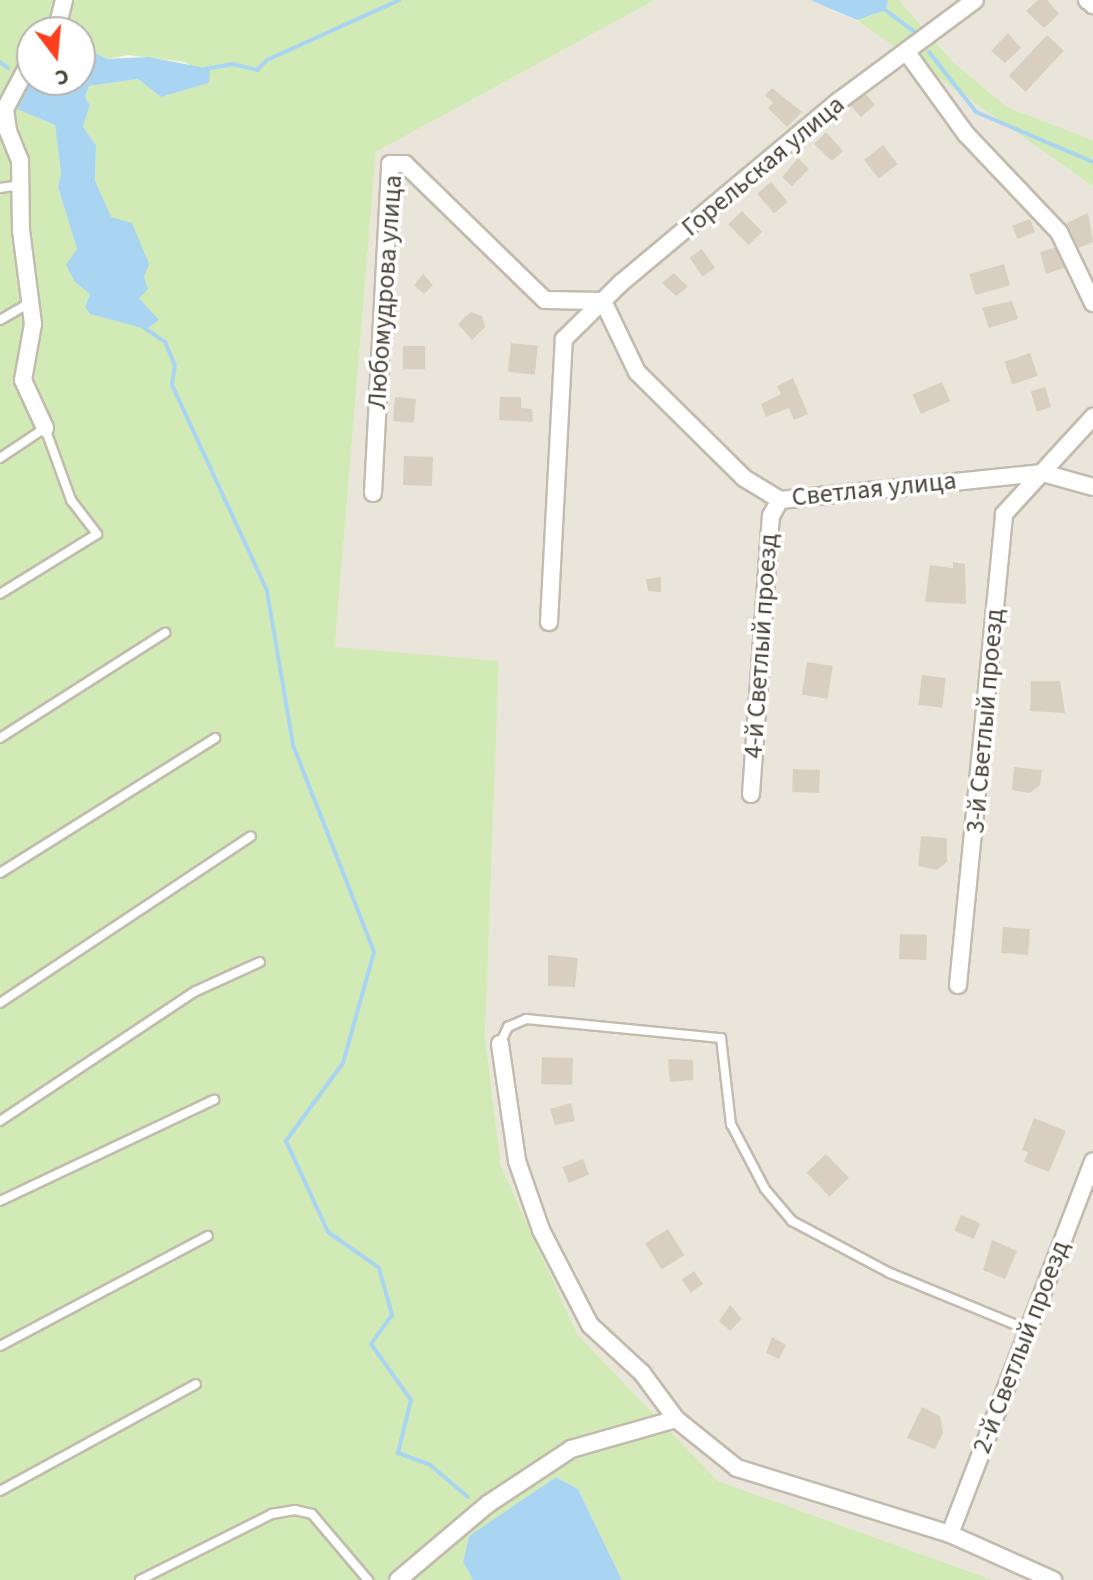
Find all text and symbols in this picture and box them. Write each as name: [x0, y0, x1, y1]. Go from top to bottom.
north arrow: [16, 16, 96, 96]
text: С: [51, 60, 73, 94]
street label: Горельская улица: [675, 89, 851, 243]
street label: Любомудрова улица: [361, 174, 409, 410]
street label: Светлая улица: [790, 465, 958, 513]
street label: 4-й Светлый проезд: [738, 533, 784, 759]
street label: 3-й Светлый проезд: [960, 607, 1010, 835]
street label: 2-й Светлый проезд: [966, 1236, 1076, 1458]

